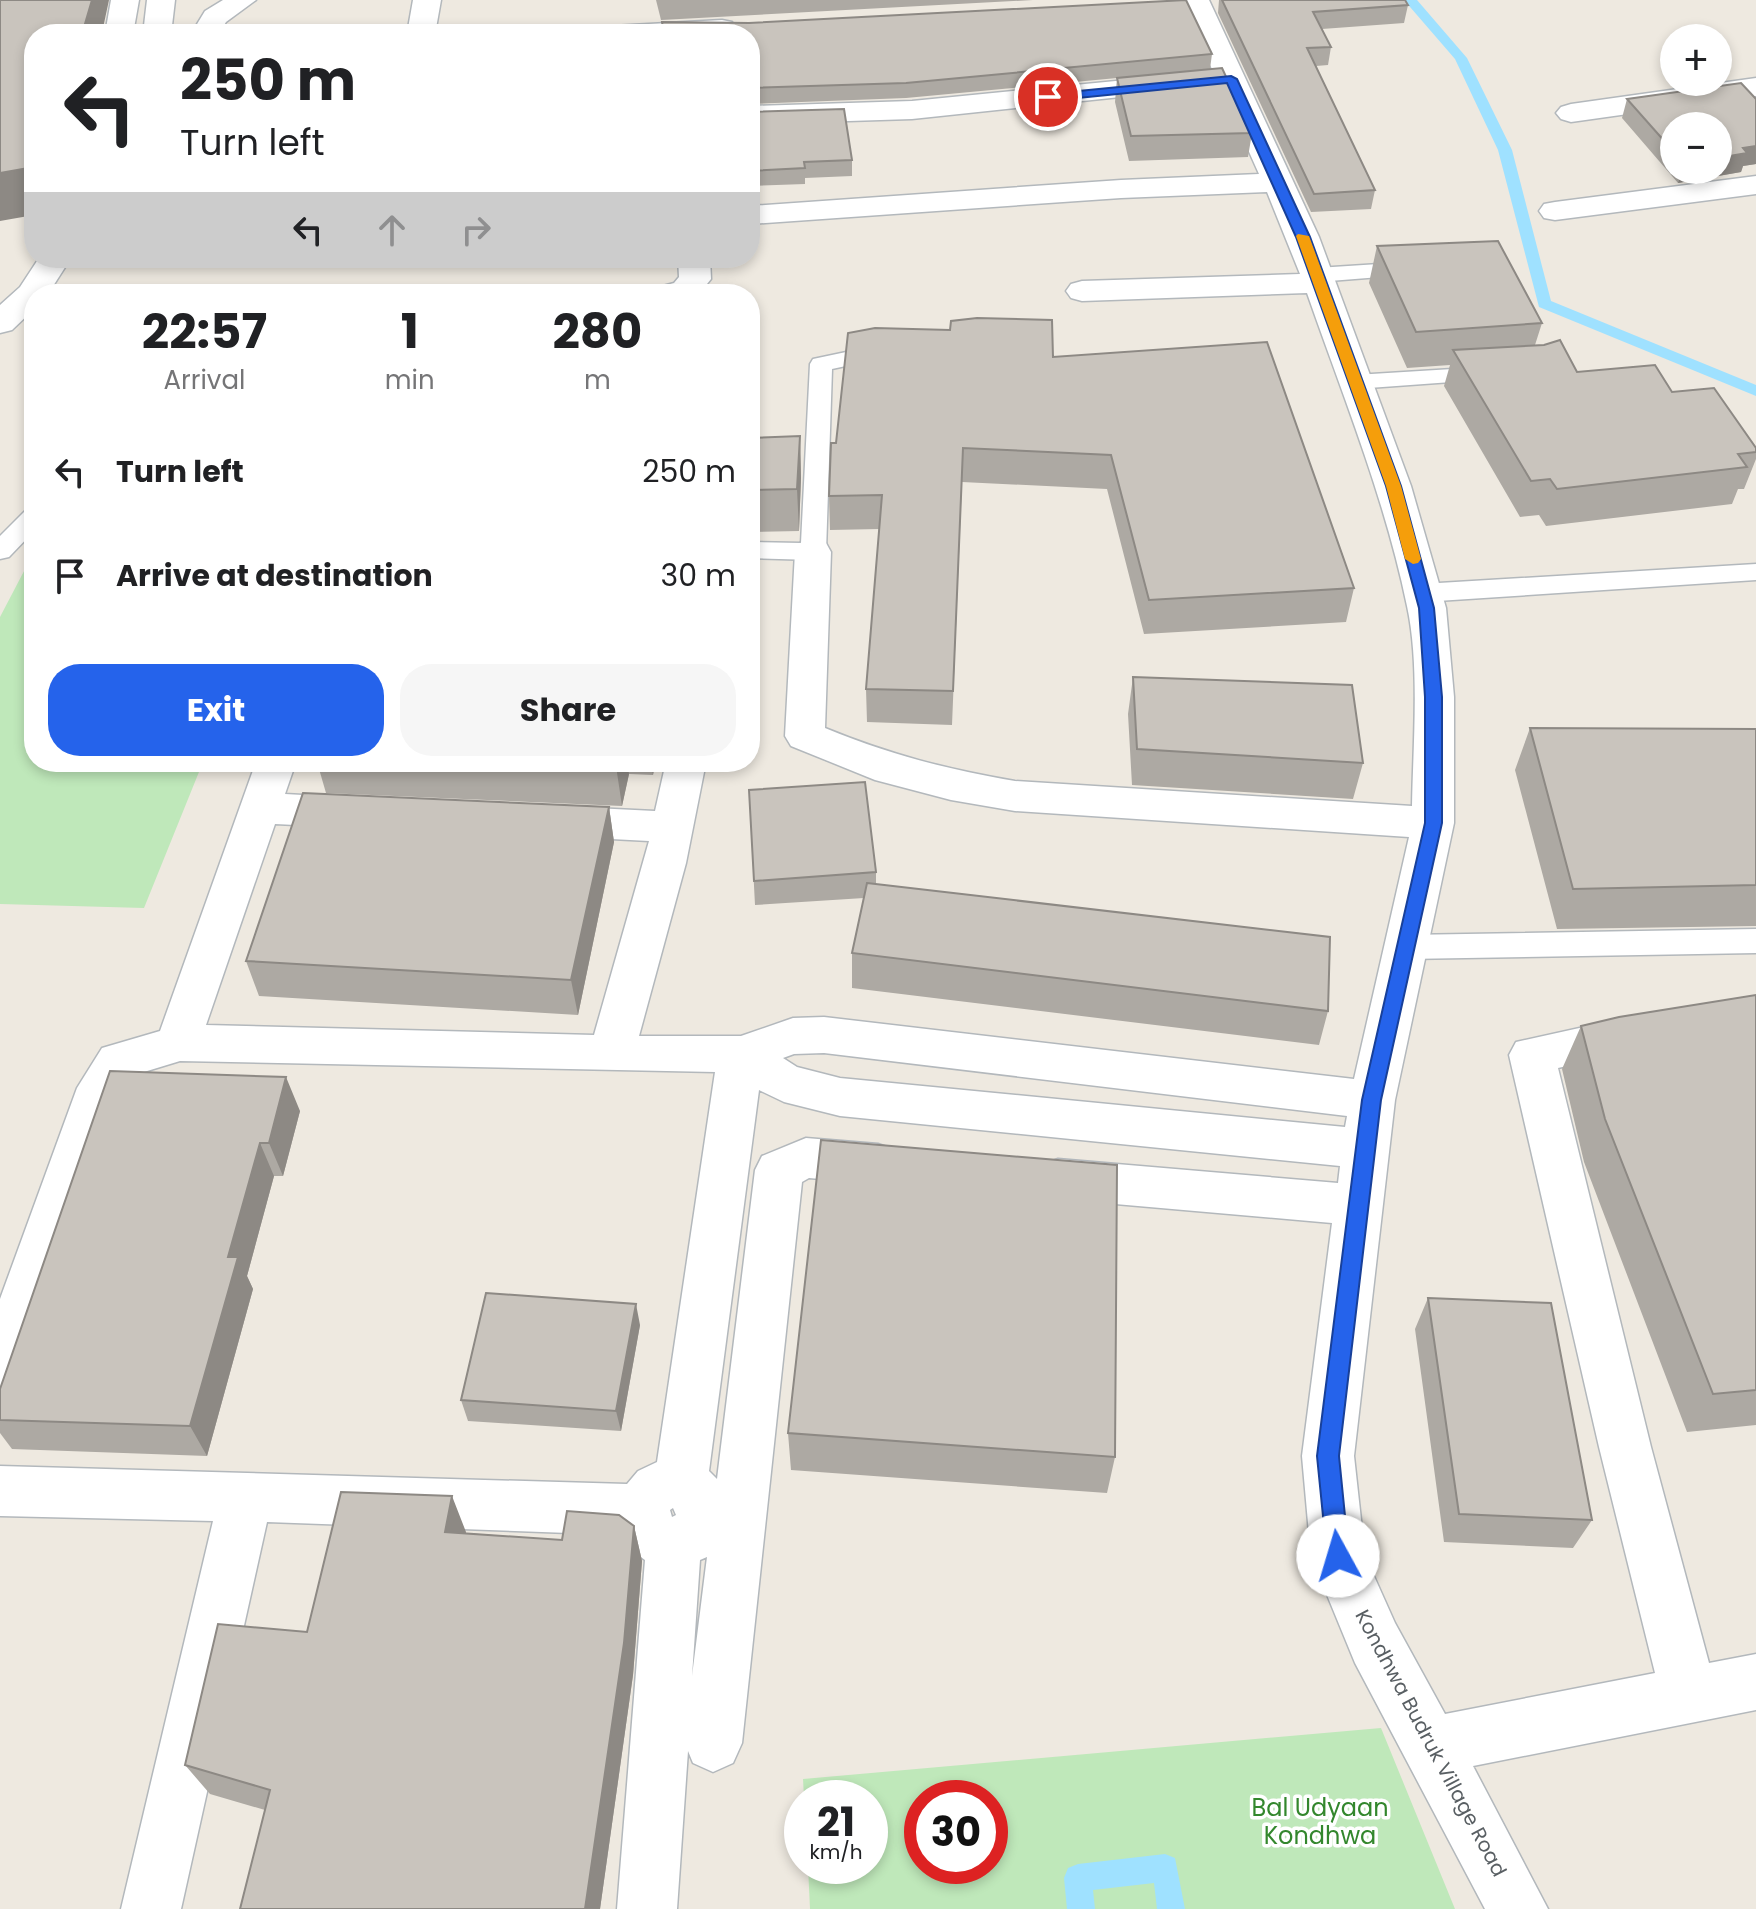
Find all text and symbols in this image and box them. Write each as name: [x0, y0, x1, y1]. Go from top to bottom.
map controls: [1660, 24, 1732, 184]
button: +: [1660, 24, 1732, 96]
text: 250 m: [180, 41, 356, 120]
icon: left: [48, 56, 152, 160]
pin: [1014, 63, 1082, 131]
icon: arrive: [1026, 75, 1070, 119]
button: −: [1660, 112, 1732, 184]
text: Turn left: [180, 117, 325, 168]
icon: left: [286, 208, 330, 252]
icon: ahead: [370, 208, 414, 252]
icon: right: [454, 208, 498, 252]
text: 22:57: [142, 298, 267, 365]
text: 1: [401, 298, 419, 365]
text: 280: [552, 298, 642, 365]
text: Arrival: [163, 362, 245, 398]
text: min: [385, 362, 435, 398]
text: m: [584, 362, 611, 398]
icon: left: [48, 450, 92, 494]
text: Turn left: [116, 450, 244, 493]
text: 250 m: [642, 450, 736, 493]
icon: arrive: [48, 554, 92, 598]
text: Arrive at destination: [116, 554, 433, 597]
text: 30 m: [661, 554, 736, 597]
button: Exit: [48, 664, 384, 756]
button: Share: [400, 664, 736, 756]
position arrow: [1296, 1514, 1380, 1598]
street label: Kondhwa Budruk Village Road: [1349, 1605, 1513, 1881]
speed limit sign: 30: [904, 1780, 1008, 1884]
park label: Bal Udyaan Kondhwa: [1252, 1791, 1389, 1852]
text: 21: [817, 1794, 855, 1850]
text: km/h: [809, 1838, 863, 1866]

